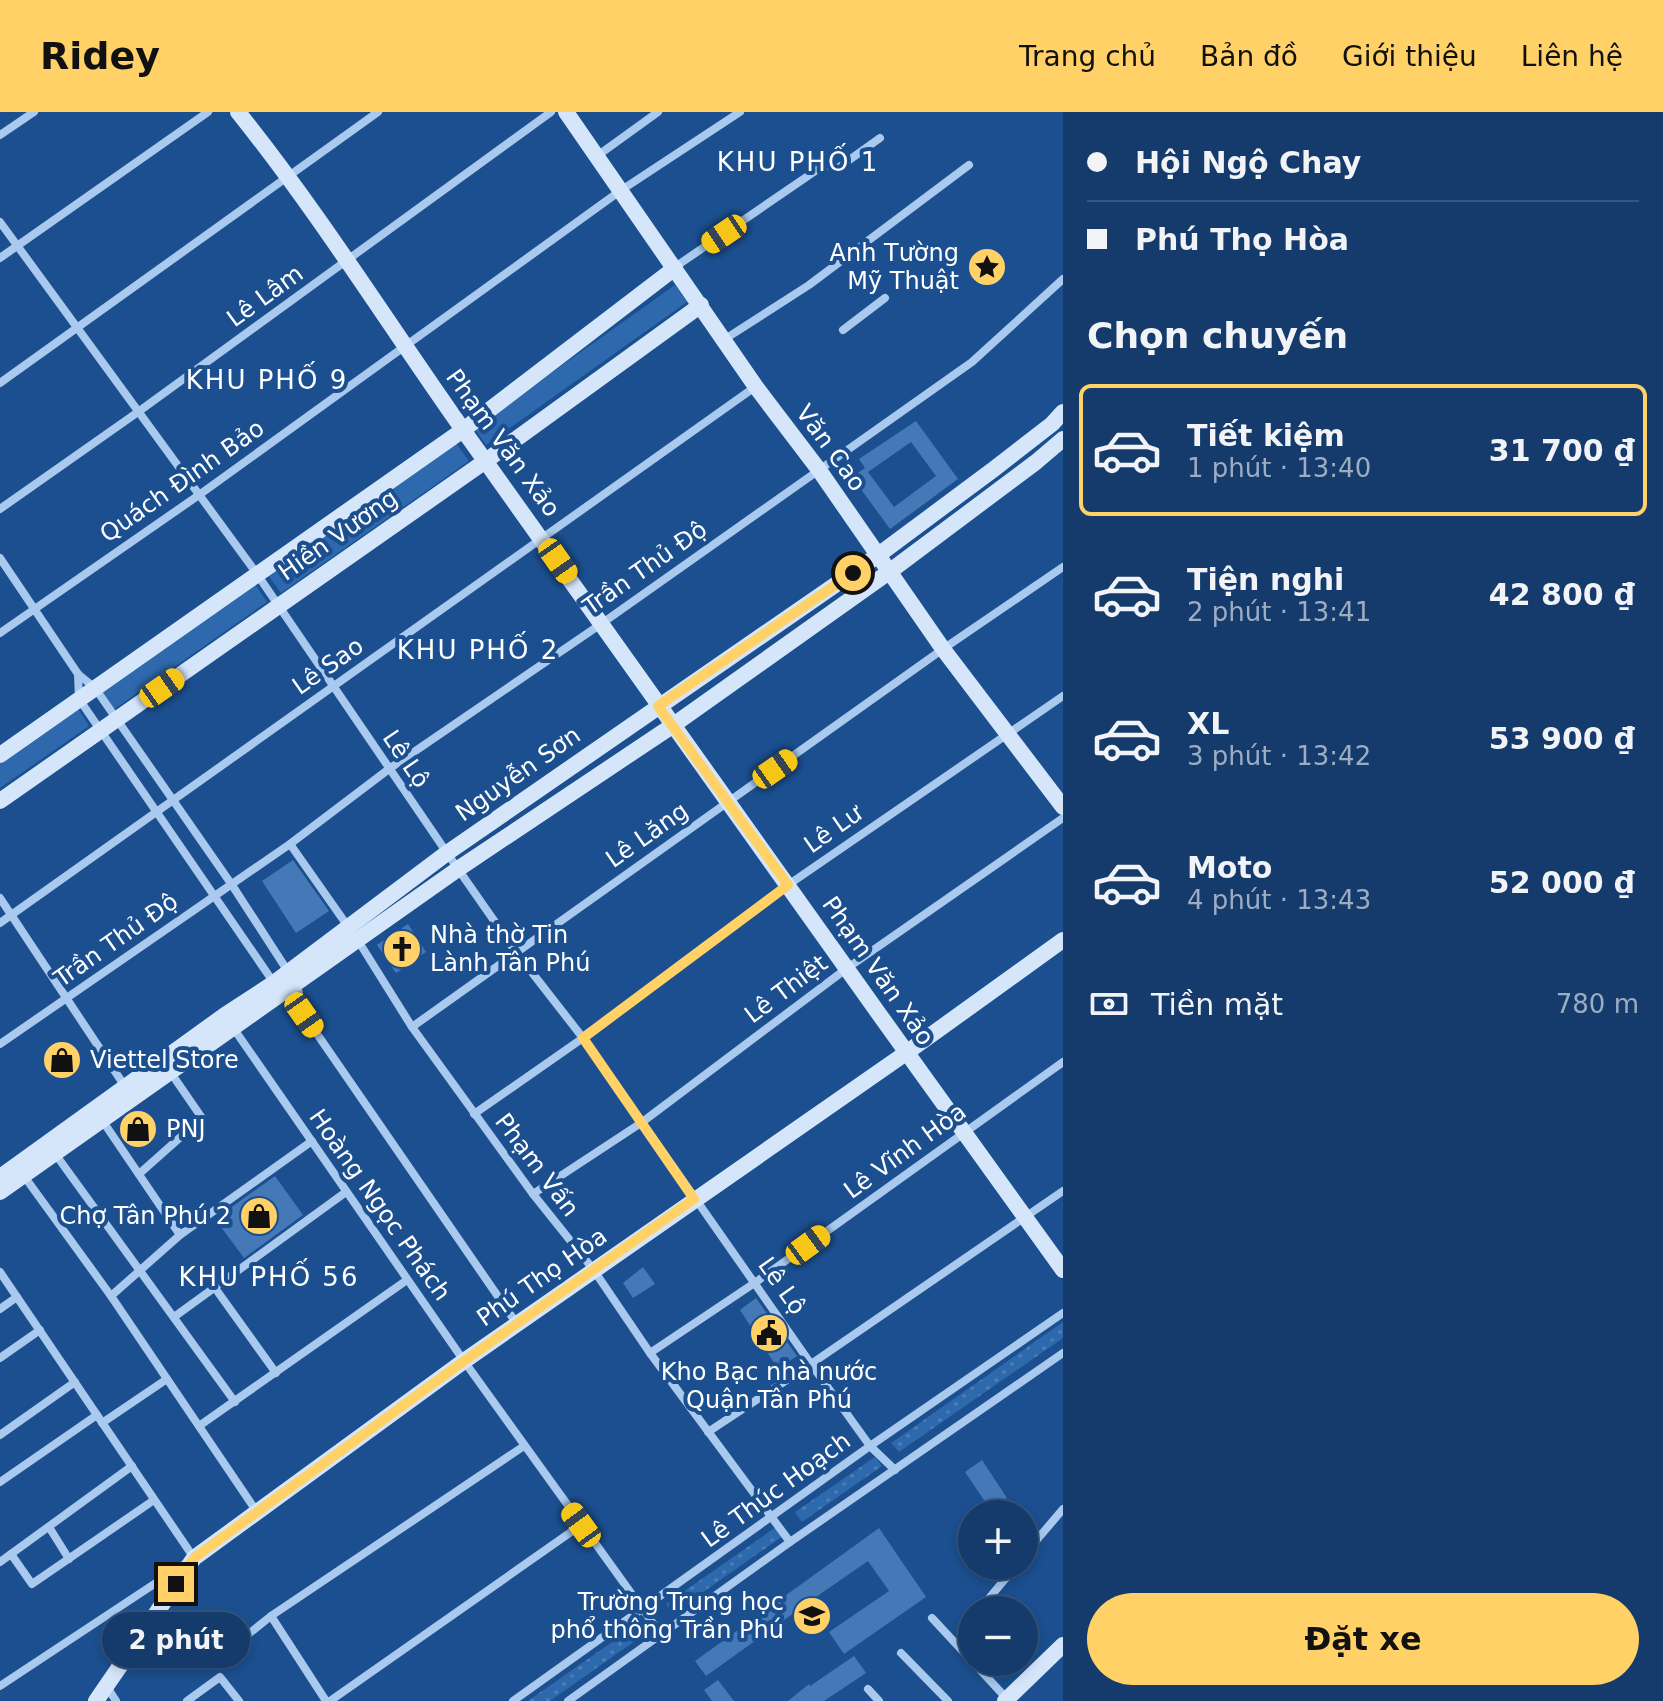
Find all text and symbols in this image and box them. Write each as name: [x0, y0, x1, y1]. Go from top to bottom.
text: Ridey: [40, 34, 160, 78]
text: Trang chủ: [1019, 40, 1156, 73]
text: Bản đồ: [1200, 40, 1298, 73]
text: Giới thiệu: [1342, 40, 1477, 73]
text: Liên hệ: [1521, 40, 1623, 73]
district label: KHU PHỐ 1: [717, 143, 879, 177]
text: Hội Ngộ Chay: [1135, 145, 1361, 180]
car: [697, 211, 751, 257]
text: Phú Thọ Hòa: [1135, 222, 1349, 257]
place label: Anh Tường Mỹ Thuật: [830, 239, 959, 295]
place icon: Anh Tường Mỹ Thuật: [966, 246, 1008, 288]
street label: Lê Lâm: [222, 259, 308, 333]
text: Chọn chuyến: [1087, 315, 1348, 356]
district label: KHU PHỐ 9: [186, 361, 348, 395]
street label: Phạm Văn Xảo: [440, 364, 566, 522]
street label: Văn Cao: [790, 399, 872, 497]
street label: Quách Đình Bảo: [95, 414, 269, 548]
icon: car: [1091, 414, 1163, 486]
text: Tiết kiệm: [1187, 418, 1345, 453]
text: 31 700 ₫: [1489, 433, 1635, 468]
text: 1 phút · 13:40: [1187, 453, 1371, 483]
street label: Hiền Vương: [273, 484, 403, 586]
street label: Trần Thủ Độ: [577, 515, 712, 621]
car: [534, 534, 582, 588]
route start: [835, 555, 871, 591]
icon: car: [1091, 558, 1163, 630]
text: Tiện nghi: [1187, 562, 1344, 597]
text: 42 800 ₫: [1489, 577, 1635, 612]
text: 2 phút · 13:41: [1187, 597, 1371, 627]
district label: KHU PHỐ 2: [397, 631, 559, 665]
street label: Lê Sao: [287, 632, 369, 700]
car: [135, 664, 189, 712]
icon: car: [1091, 702, 1163, 774]
text: XL: [1187, 706, 1229, 741]
street label: Nguyễn Sơn: [450, 720, 586, 827]
text: 53 900 ₫: [1489, 721, 1635, 756]
street label: Lê Lộ: [377, 725, 435, 793]
text: 3 phút · 13:42: [1187, 741, 1371, 771]
car: [748, 745, 802, 793]
street label: Lê Lăng: [601, 797, 693, 873]
street label: Lê Lư: [799, 798, 869, 859]
icon: car: [1091, 846, 1163, 918]
text: Moto: [1187, 850, 1272, 885]
text: 52 000 ₫: [1489, 865, 1635, 900]
text: 4 phút · 13:43: [1187, 885, 1371, 915]
street label: Trần Thủ Độ: [48, 887, 183, 993]
street label: Phạm Văn Xảo: [816, 891, 940, 1051]
place label: Nhà thờ Tin Lành Tân Phú: [430, 921, 590, 977]
church icon: Nhà thờ Tin Lành Tân Phú: [381, 928, 423, 970]
street label: Lê Thiệt: [739, 949, 833, 1029]
icon: cash: [1087, 982, 1131, 1026]
text: Tiền mặt: [1151, 987, 1283, 1022]
car: [280, 988, 328, 1042]
text: 780 m: [1556, 989, 1639, 1019]
shop icon: Viettel Store: [41, 1039, 83, 1081]
place label: Viettel Store: [90, 1046, 239, 1074]
street label: Lê Vĩnh Hòa: [839, 1097, 971, 1205]
street label: Hoàng Ngọc Phách: [303, 1104, 457, 1306]
shop icon: PNJ: [117, 1108, 159, 1150]
street label: Phạm Vấn: [489, 1108, 585, 1222]
place label: PNJ: [166, 1115, 206, 1143]
shop icon: Chợ Tân Phú 2: [238, 1195, 280, 1237]
place label: Chợ Tân Phú 2: [60, 1202, 231, 1230]
car: [782, 1221, 834, 1269]
street label: Phú Thọ Hòa: [472, 1222, 612, 1332]
street label: Lê Lộ: [752, 1252, 812, 1320]
district label: KHU PHỐ 56: [179, 1258, 359, 1292]
public building icon: Kho Bạc nhà nước Quận Tân Phú: [748, 1312, 790, 1354]
place label: Kho Bạc nhà nước Quận Tân Phú: [661, 1358, 877, 1414]
street label: Lê Thúc Hoạch: [696, 1427, 856, 1553]
car: [557, 1499, 605, 1551]
map controls: [958, 1500, 1038, 1676]
button: +: [958, 1500, 1038, 1580]
route end: [158, 1566, 194, 1602]
place label: Trường Trung học phổ thông Trần Phú: [550, 1588, 784, 1644]
button: Đặt xe: [1087, 1593, 1639, 1685]
school or university icon: Trường Trung học phổ thông Trần Phú: [791, 1595, 833, 1637]
button: −: [958, 1596, 1038, 1676]
callout: 2 phút: [102, 1612, 250, 1668]
text: 2 phút: [128, 1625, 224, 1655]

